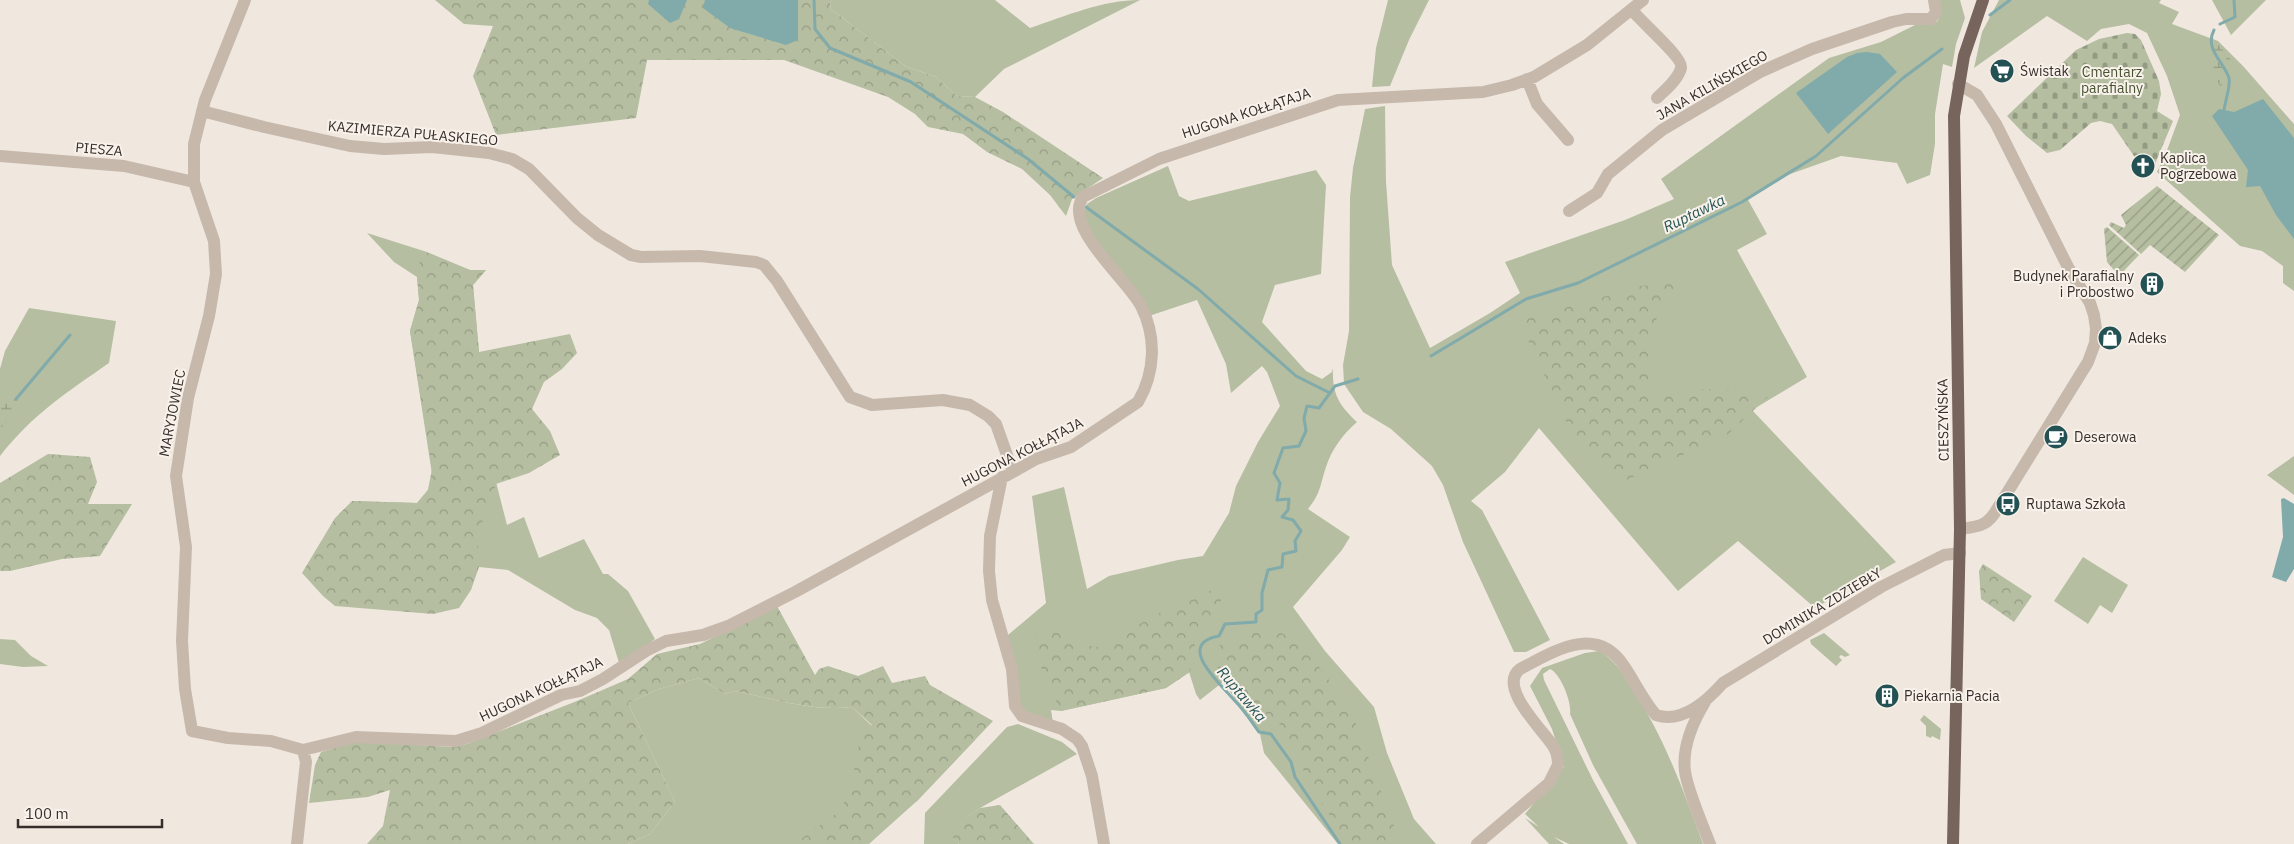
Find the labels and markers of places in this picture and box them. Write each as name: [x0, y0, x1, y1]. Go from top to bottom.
supermarket icon: Świstak: [1989, 58, 2015, 84]
place label: Świstak: [2020, 61, 2069, 80]
place label: Kaplica Pogrzebowa: [2160, 149, 2237, 183]
church icon: Kaplica Pogrzebowa: [2130, 153, 2156, 179]
place label: Budynek Parafialny i Probostwo: [2013, 267, 2134, 301]
building icon: Budynek Parafialny i Probostwo: [2139, 271, 2165, 297]
shop icon: Adeks: [2097, 325, 2123, 351]
place label: Adeks: [2128, 329, 2167, 347]
cafe icon: Deserowa: [2043, 424, 2069, 450]
place label: Deserowa: [2074, 428, 2137, 446]
bus stop icon: Ruptawa Szkoła: [1995, 491, 2021, 517]
place label: Ruptawa Szkoła: [2026, 495, 2126, 513]
building icon: Piekarnia Pacia: [1874, 683, 1900, 709]
place label: Piekarnia Pacia: [1904, 687, 2000, 705]

